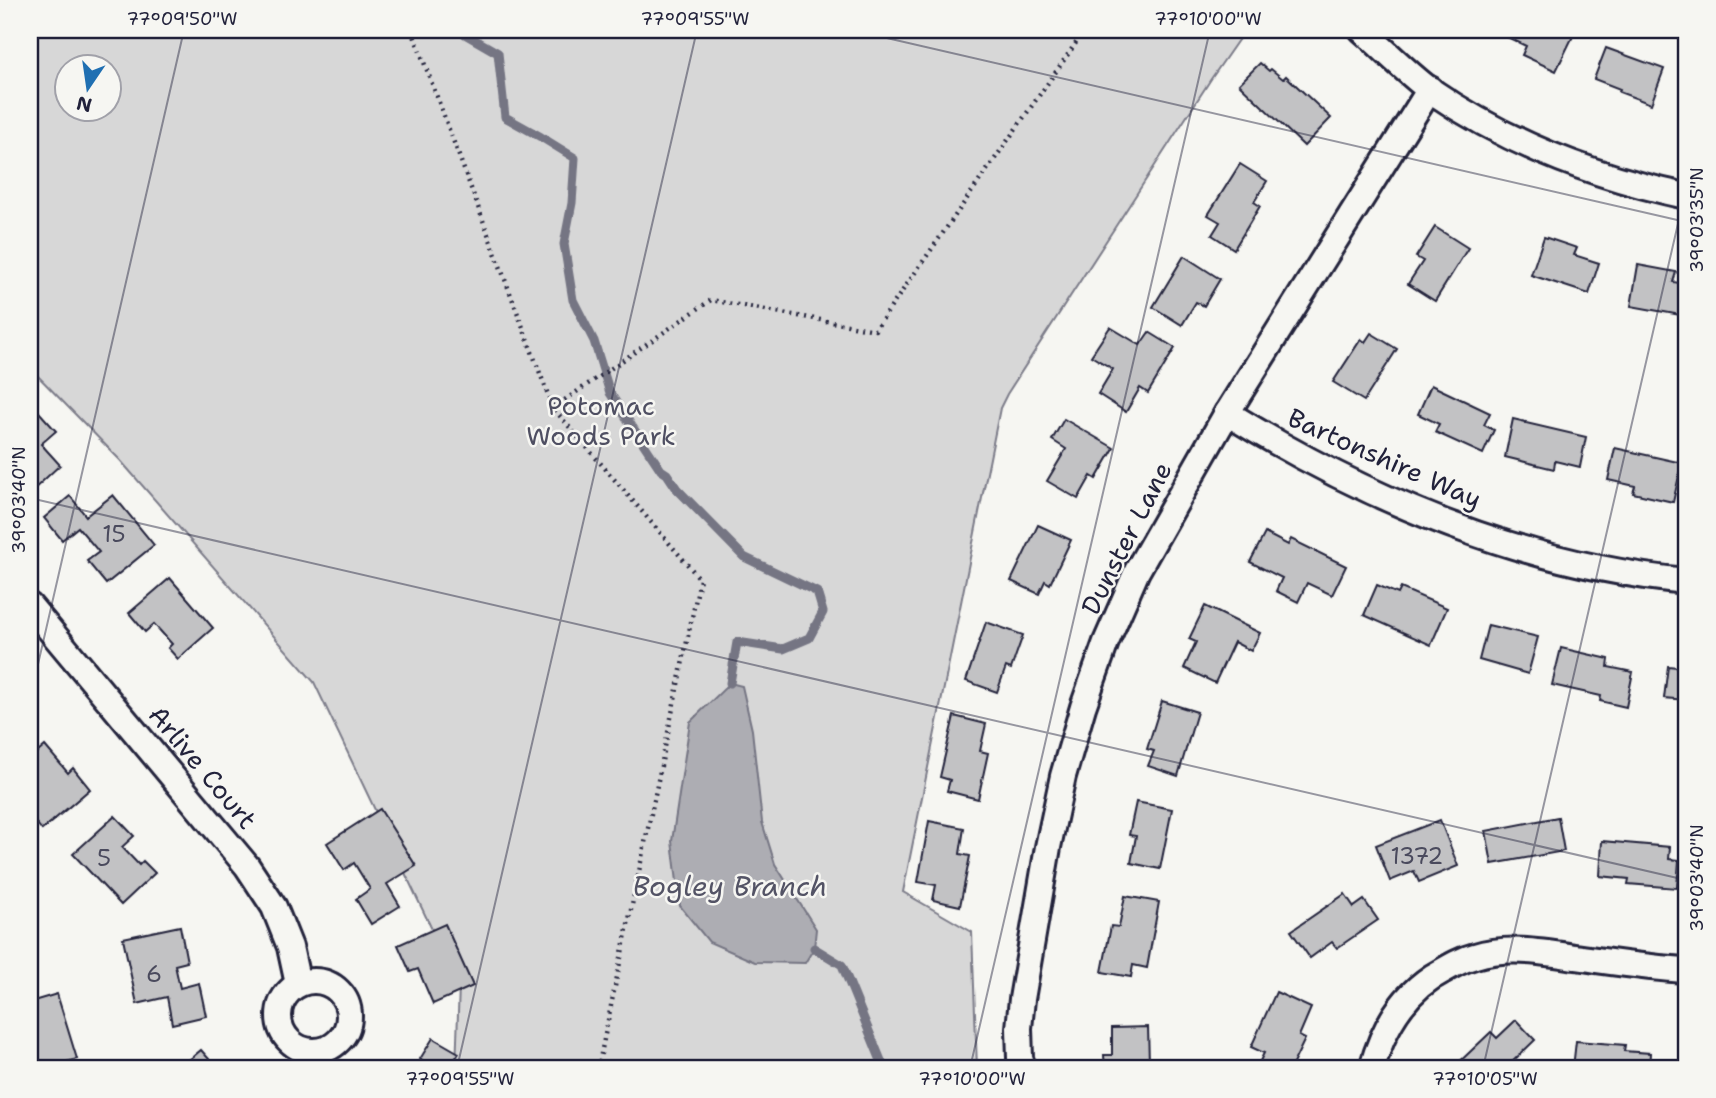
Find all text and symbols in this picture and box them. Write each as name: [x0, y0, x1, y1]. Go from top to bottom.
text: 77°09'50"W: [126, 7, 238, 31]
text: 77°09'55"W: [641, 7, 749, 31]
text: 77°10'00"W: [1154, 7, 1262, 31]
north arrow: [52, 52, 122, 122]
text: N: [74, 90, 94, 118]
text: 39°03'35"N: [1685, 167, 1709, 273]
park label: Potomac Woods Park: [526, 388, 676, 453]
street label: Bartonshire Way: [1283, 400, 1487, 516]
text: 39°03'40"N: [7, 446, 31, 554]
street label: Dunster Lane: [1073, 456, 1179, 620]
house number: 15: [102, 519, 126, 549]
street label: Arlive Court: [141, 698, 265, 836]
text: 39°03'40"N: [1685, 824, 1709, 932]
house number: 1372: [1391, 841, 1443, 871]
house number: 5: [97, 843, 111, 873]
water label: Bogley Branch: [633, 867, 827, 905]
house number: 6: [146, 959, 162, 989]
text: 77°09'55"W: [406, 1067, 514, 1091]
text: 77°10'00"W: [918, 1067, 1026, 1091]
text: 77°10'05"W: [1432, 1067, 1538, 1091]

